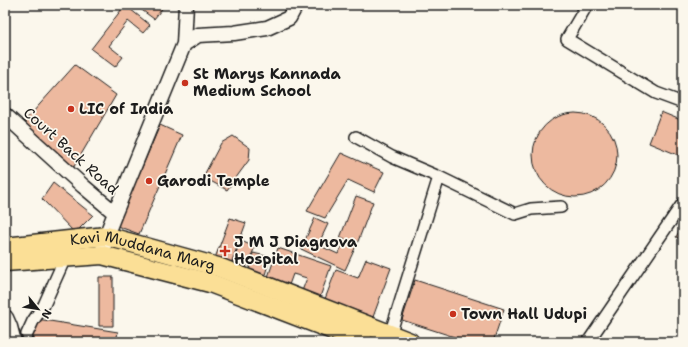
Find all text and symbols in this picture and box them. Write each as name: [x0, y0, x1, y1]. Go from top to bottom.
place label: St Marys Kannada Medium School: [193, 64, 342, 101]
marker: St Marys Kannada Medium School: [180, 78, 190, 88]
place label: LIC of India: [79, 99, 174, 119]
street label: Court Back Road: [19, 103, 123, 199]
marker: LIC of India: [66, 104, 76, 114]
place label: Garodi Temple: [157, 171, 270, 191]
marker: Garodi Temple: [144, 176, 154, 186]
street label: Kavi Muddana Marg: [69, 226, 218, 276]
place label: J M J Diagnova Hospital: [234, 232, 358, 269]
marker: J M J Diagnova Hospital: [219, 245, 231, 257]
north arrow: [18, 289, 58, 329]
place label: Town Hall Udupi: [461, 304, 587, 324]
text: N: [37, 306, 55, 322]
marker: Town Hall Udupi: [448, 309, 458, 319]

